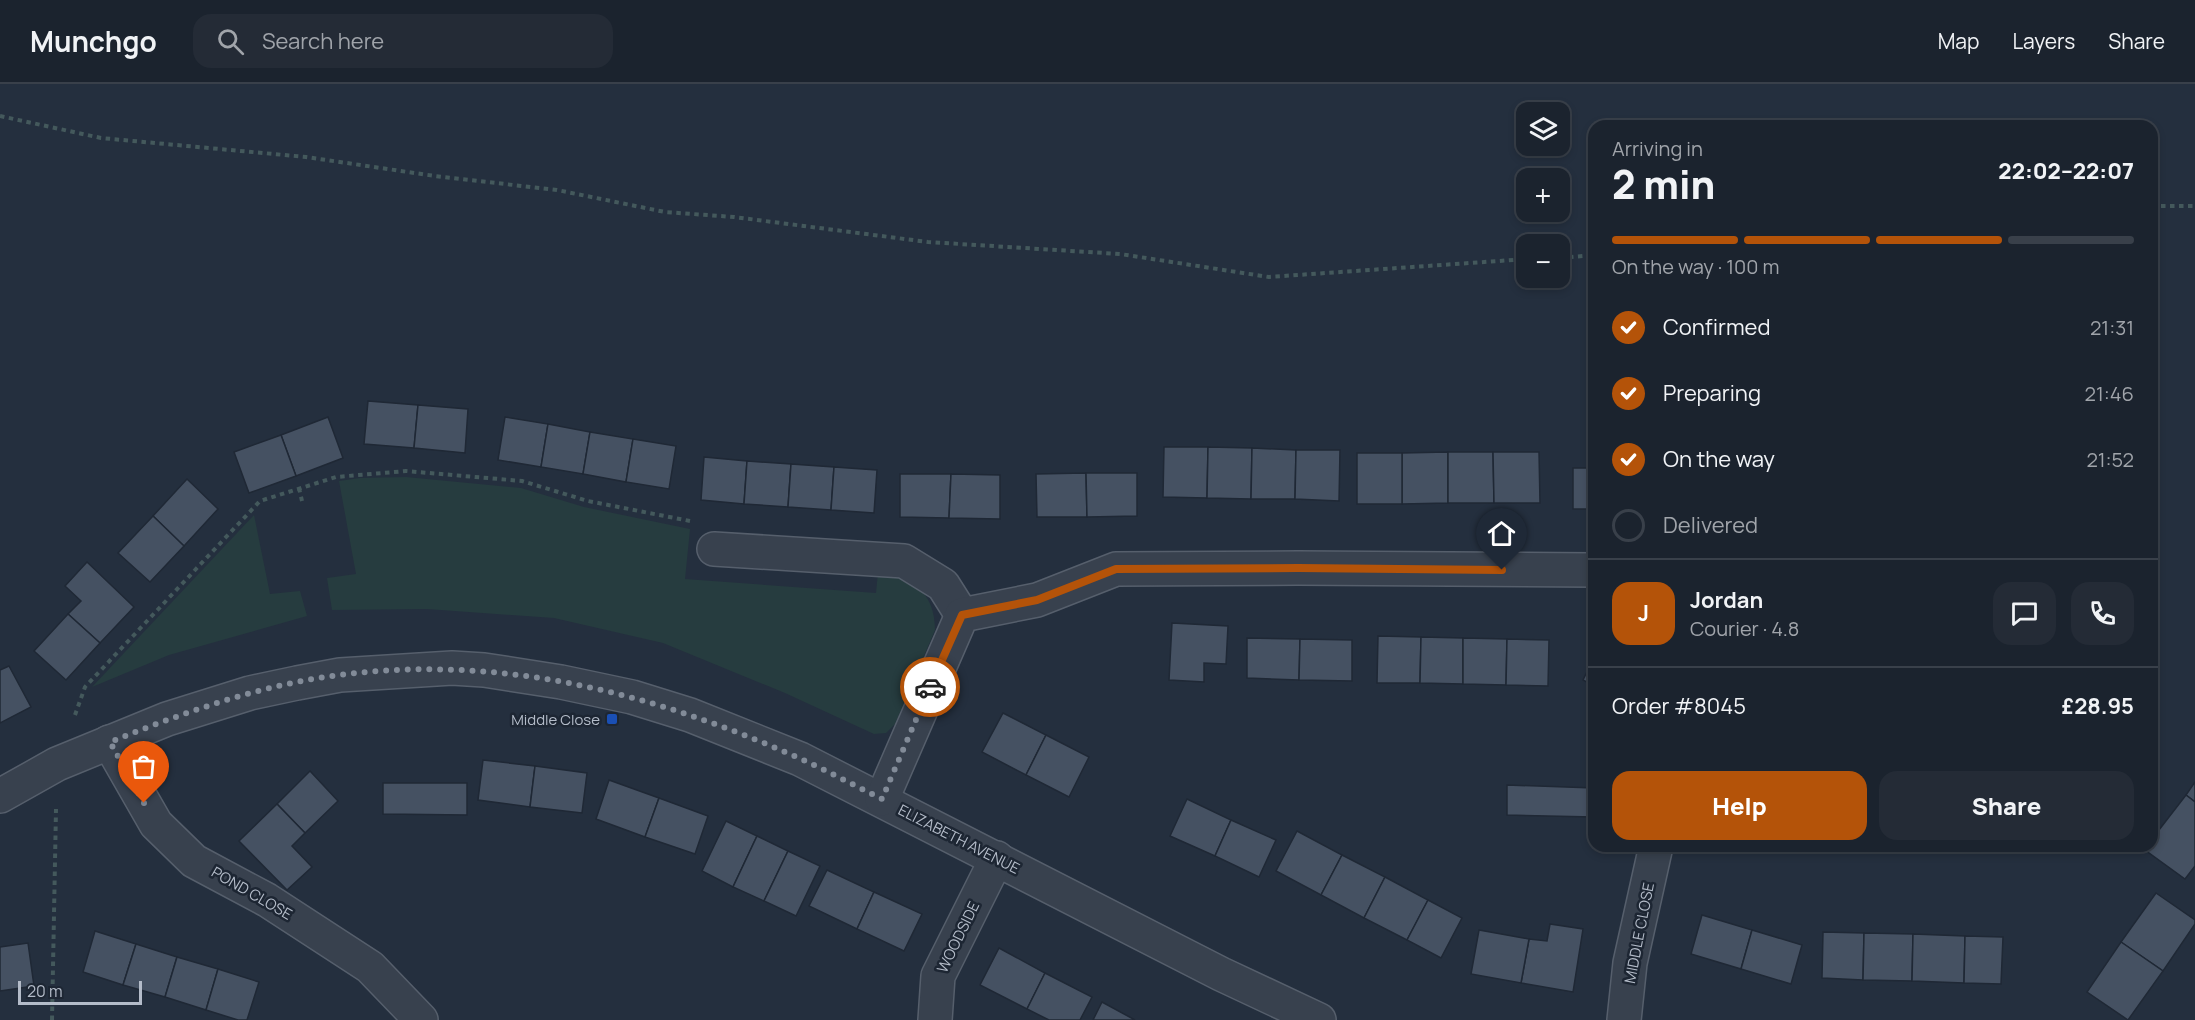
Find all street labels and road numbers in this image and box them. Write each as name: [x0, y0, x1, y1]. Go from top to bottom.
street label: ELIZABETH AVENUE: [895, 799, 1023, 879]
street label: POND CLOSE: [208, 861, 296, 925]
street label: MIDDLE CLOSE: [1619, 881, 1659, 985]
street label: WOODSIDE: [932, 898, 984, 976]

